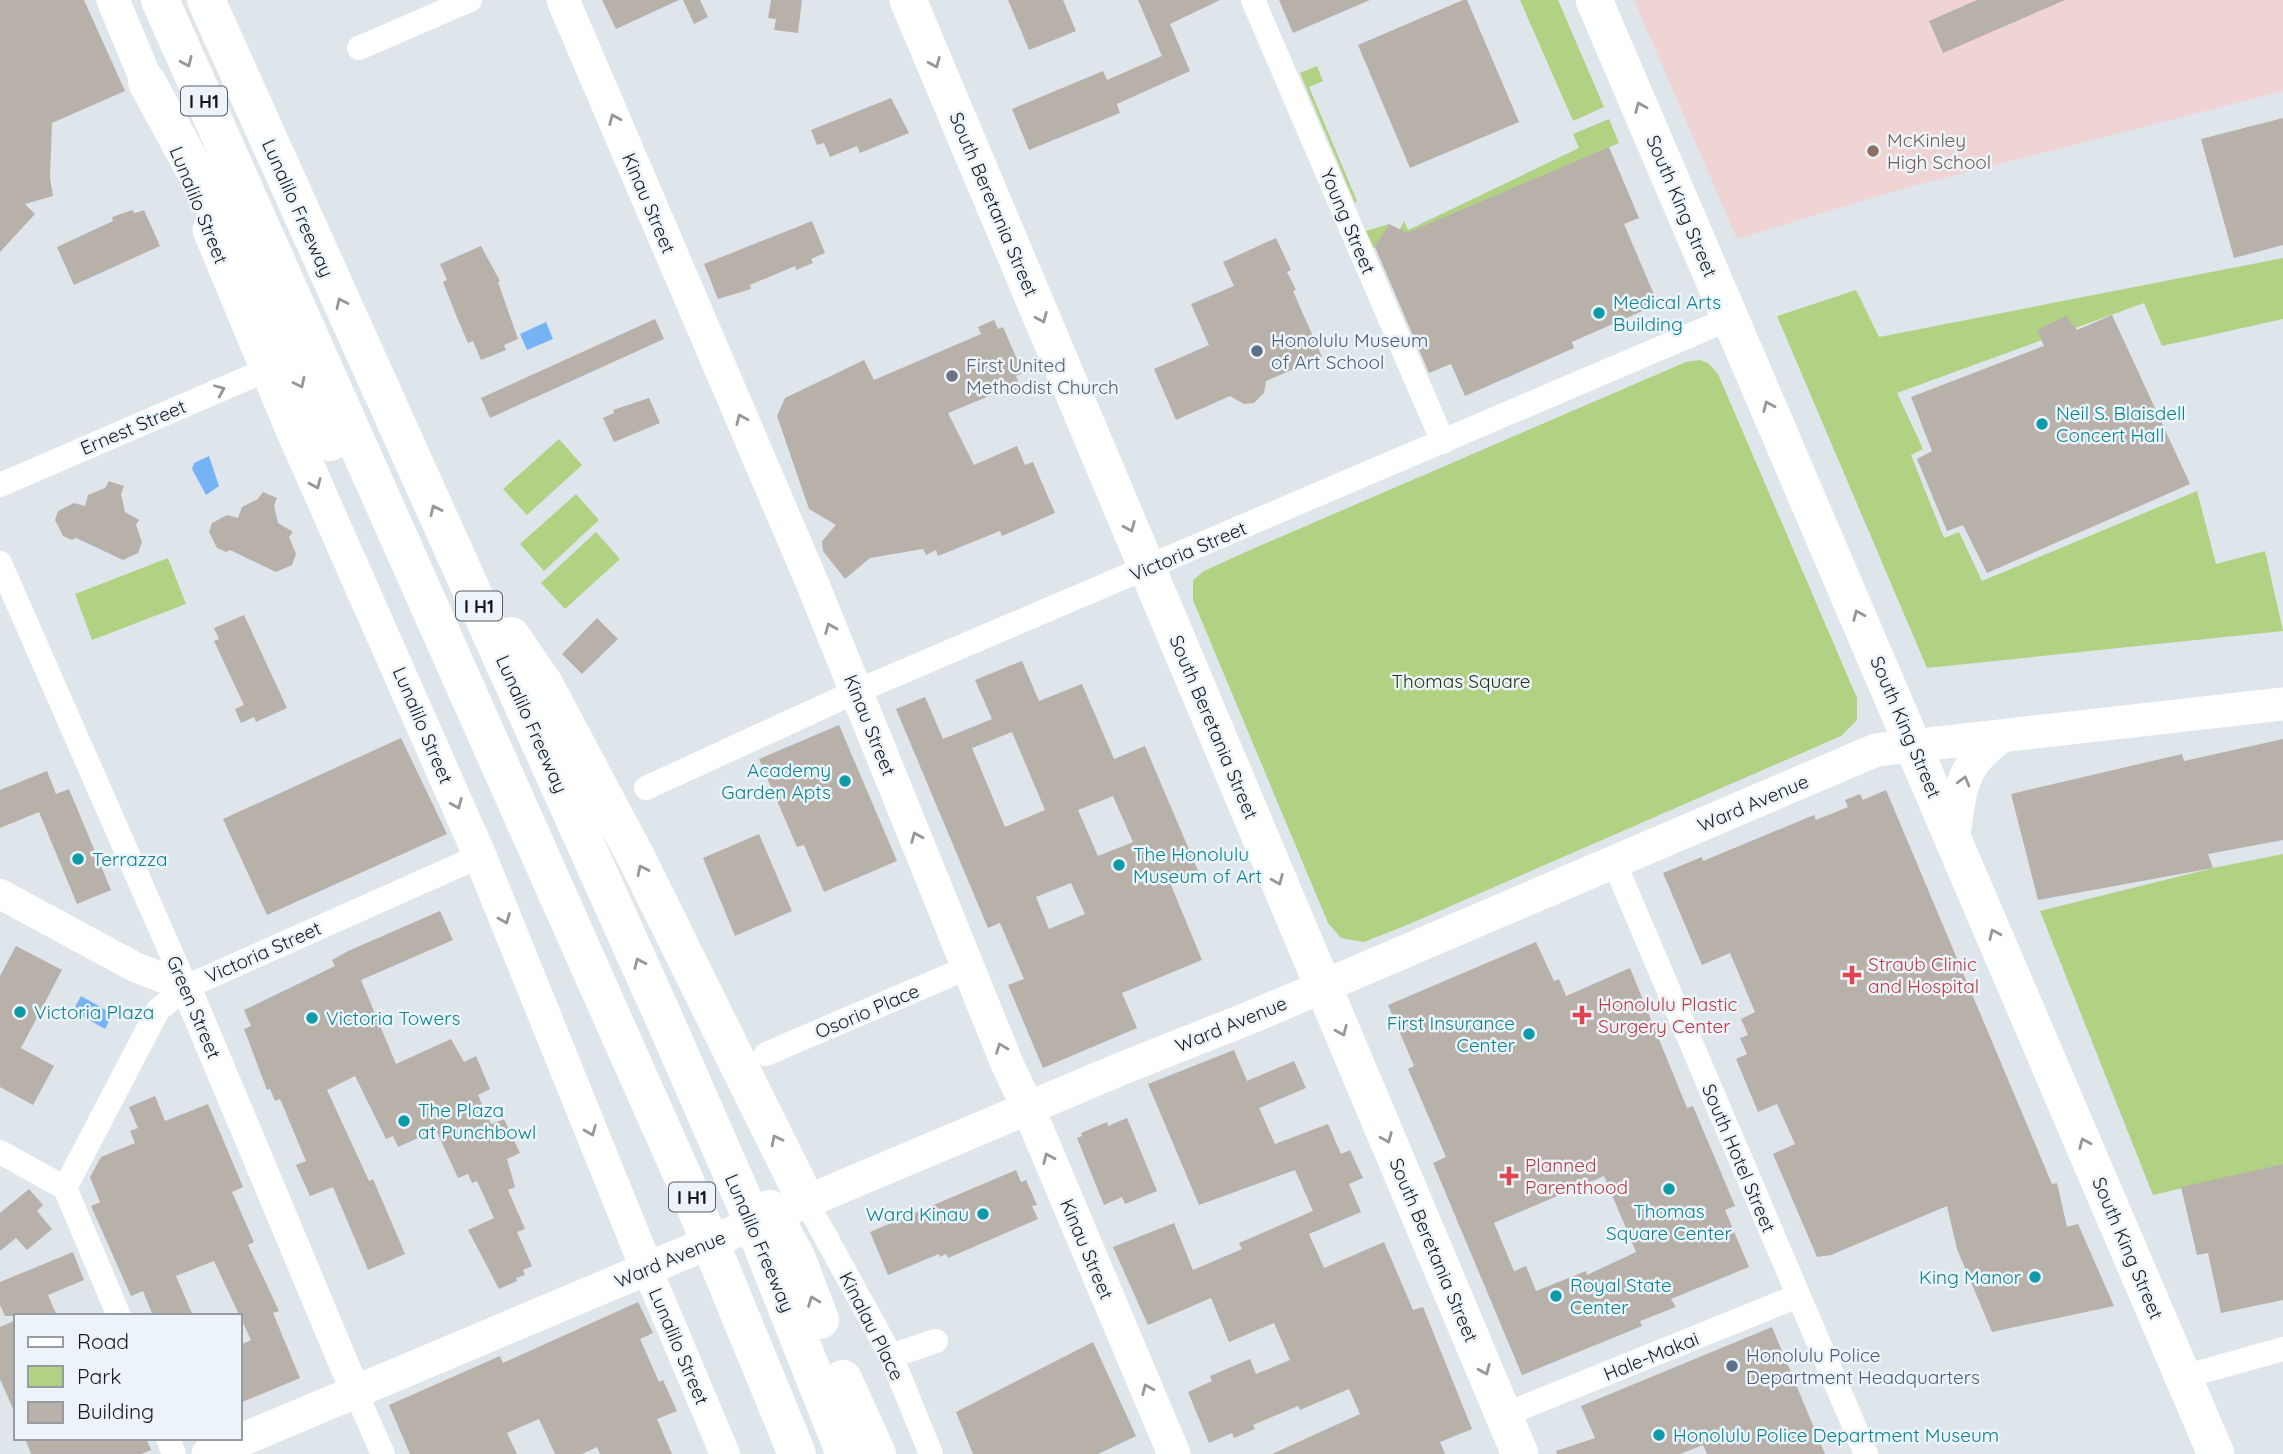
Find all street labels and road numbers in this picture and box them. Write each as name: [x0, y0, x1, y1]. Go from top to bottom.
road number: I H1: [181, 86, 227, 116]
street label: South Beretania Street: [944, 108, 1044, 300]
street label: South King Street: [1641, 131, 1723, 281]
street label: Lunalilo Freeway: [257, 135, 339, 281]
street label: Lunalilo Street: [165, 143, 233, 267]
street label: Kinau Street: [617, 149, 681, 257]
street label: Young Street: [1315, 165, 1381, 277]
street label: Ernest Street: [77, 394, 189, 460]
street label: Victoria Street: [1126, 516, 1250, 586]
road number: I H1: [456, 592, 502, 620]
street label: South Beretania Street: [1164, 631, 1264, 823]
street label: Lunalilo Freeway: [491, 651, 573, 797]
street label: South King Street: [1865, 652, 1947, 802]
street label: Lunalilo Street: [388, 663, 458, 787]
street label: Kinau Street: [839, 671, 901, 779]
street label: Ward Avenue: [1694, 769, 1812, 837]
street label: Victoria Street: [201, 916, 325, 988]
street label: Green Street: [162, 952, 226, 1062]
street label: Osorio Place: [811, 978, 923, 1044]
street label: Ward Avenue: [1172, 991, 1290, 1057]
street label: South Hotel Street: [1697, 1080, 1781, 1236]
street label: South Beretania Street: [1384, 1154, 1484, 1346]
street label: Lunalilo Freeway: [720, 1170, 800, 1316]
street label: South King Street: [2087, 1173, 2169, 1323]
road number: I H1: [669, 1182, 715, 1212]
street label: Kinau Street: [1055, 1195, 1119, 1303]
street label: Ward Avenue: [611, 1225, 729, 1293]
street label: Kinalau Place: [834, 1268, 910, 1384]
street label: Lunalilo Street: [644, 1284, 714, 1408]
street label: Hale-Makai: [1600, 1326, 1702, 1386]

